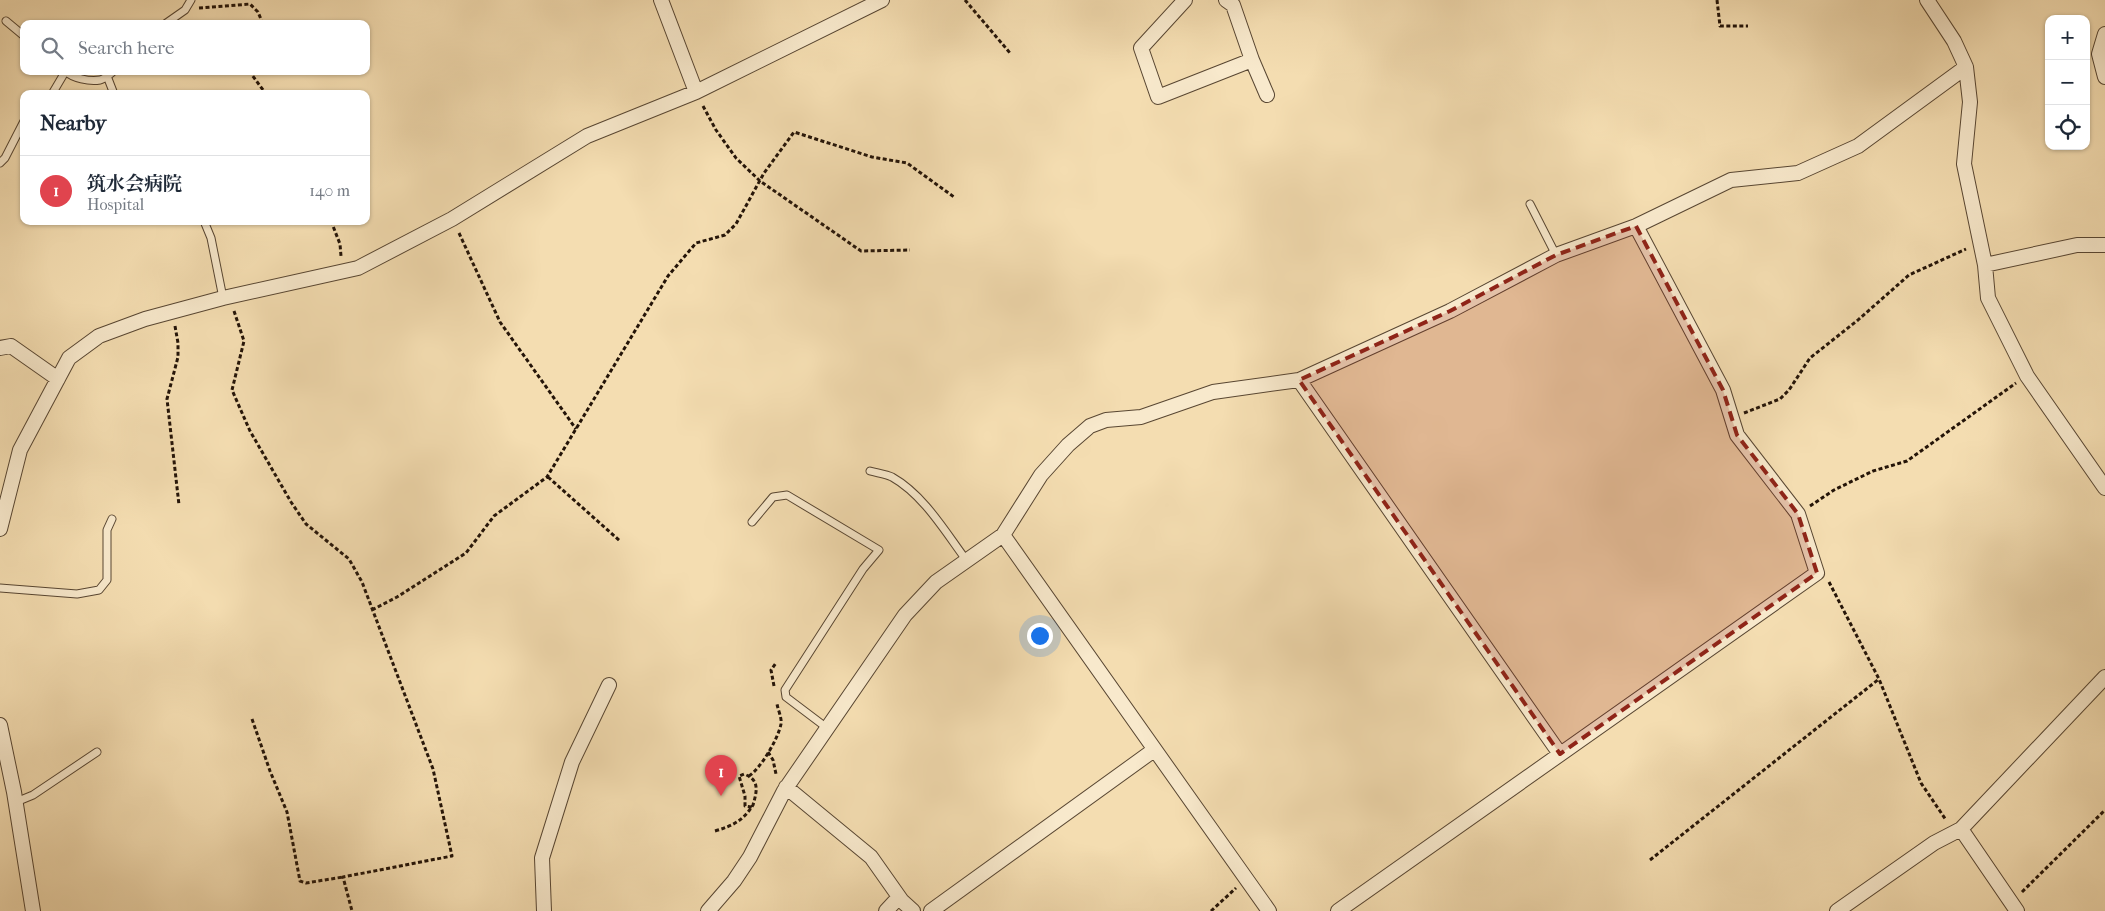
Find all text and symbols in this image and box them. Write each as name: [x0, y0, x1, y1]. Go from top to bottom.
map controls: [2045, 15, 2090, 150]
button: +: [2045, 15, 2090, 60]
search box: [20, 20, 370, 75]
icon: search: [38, 34, 66, 62]
text: Search here: [78, 37, 174, 59]
button: −: [2045, 60, 2090, 105]
button: locate: [2045, 105, 2090, 150]
text: Nearby: [40, 111, 106, 135]
text: 筑水会病院: [87, 173, 182, 195]
text: 1: [53, 181, 59, 200]
text: 140 m: [309, 181, 350, 200]
text: Hospital: [87, 195, 144, 214]
your location: [1027, 623, 1053, 649]
pin: 1: [705, 755, 737, 796]

